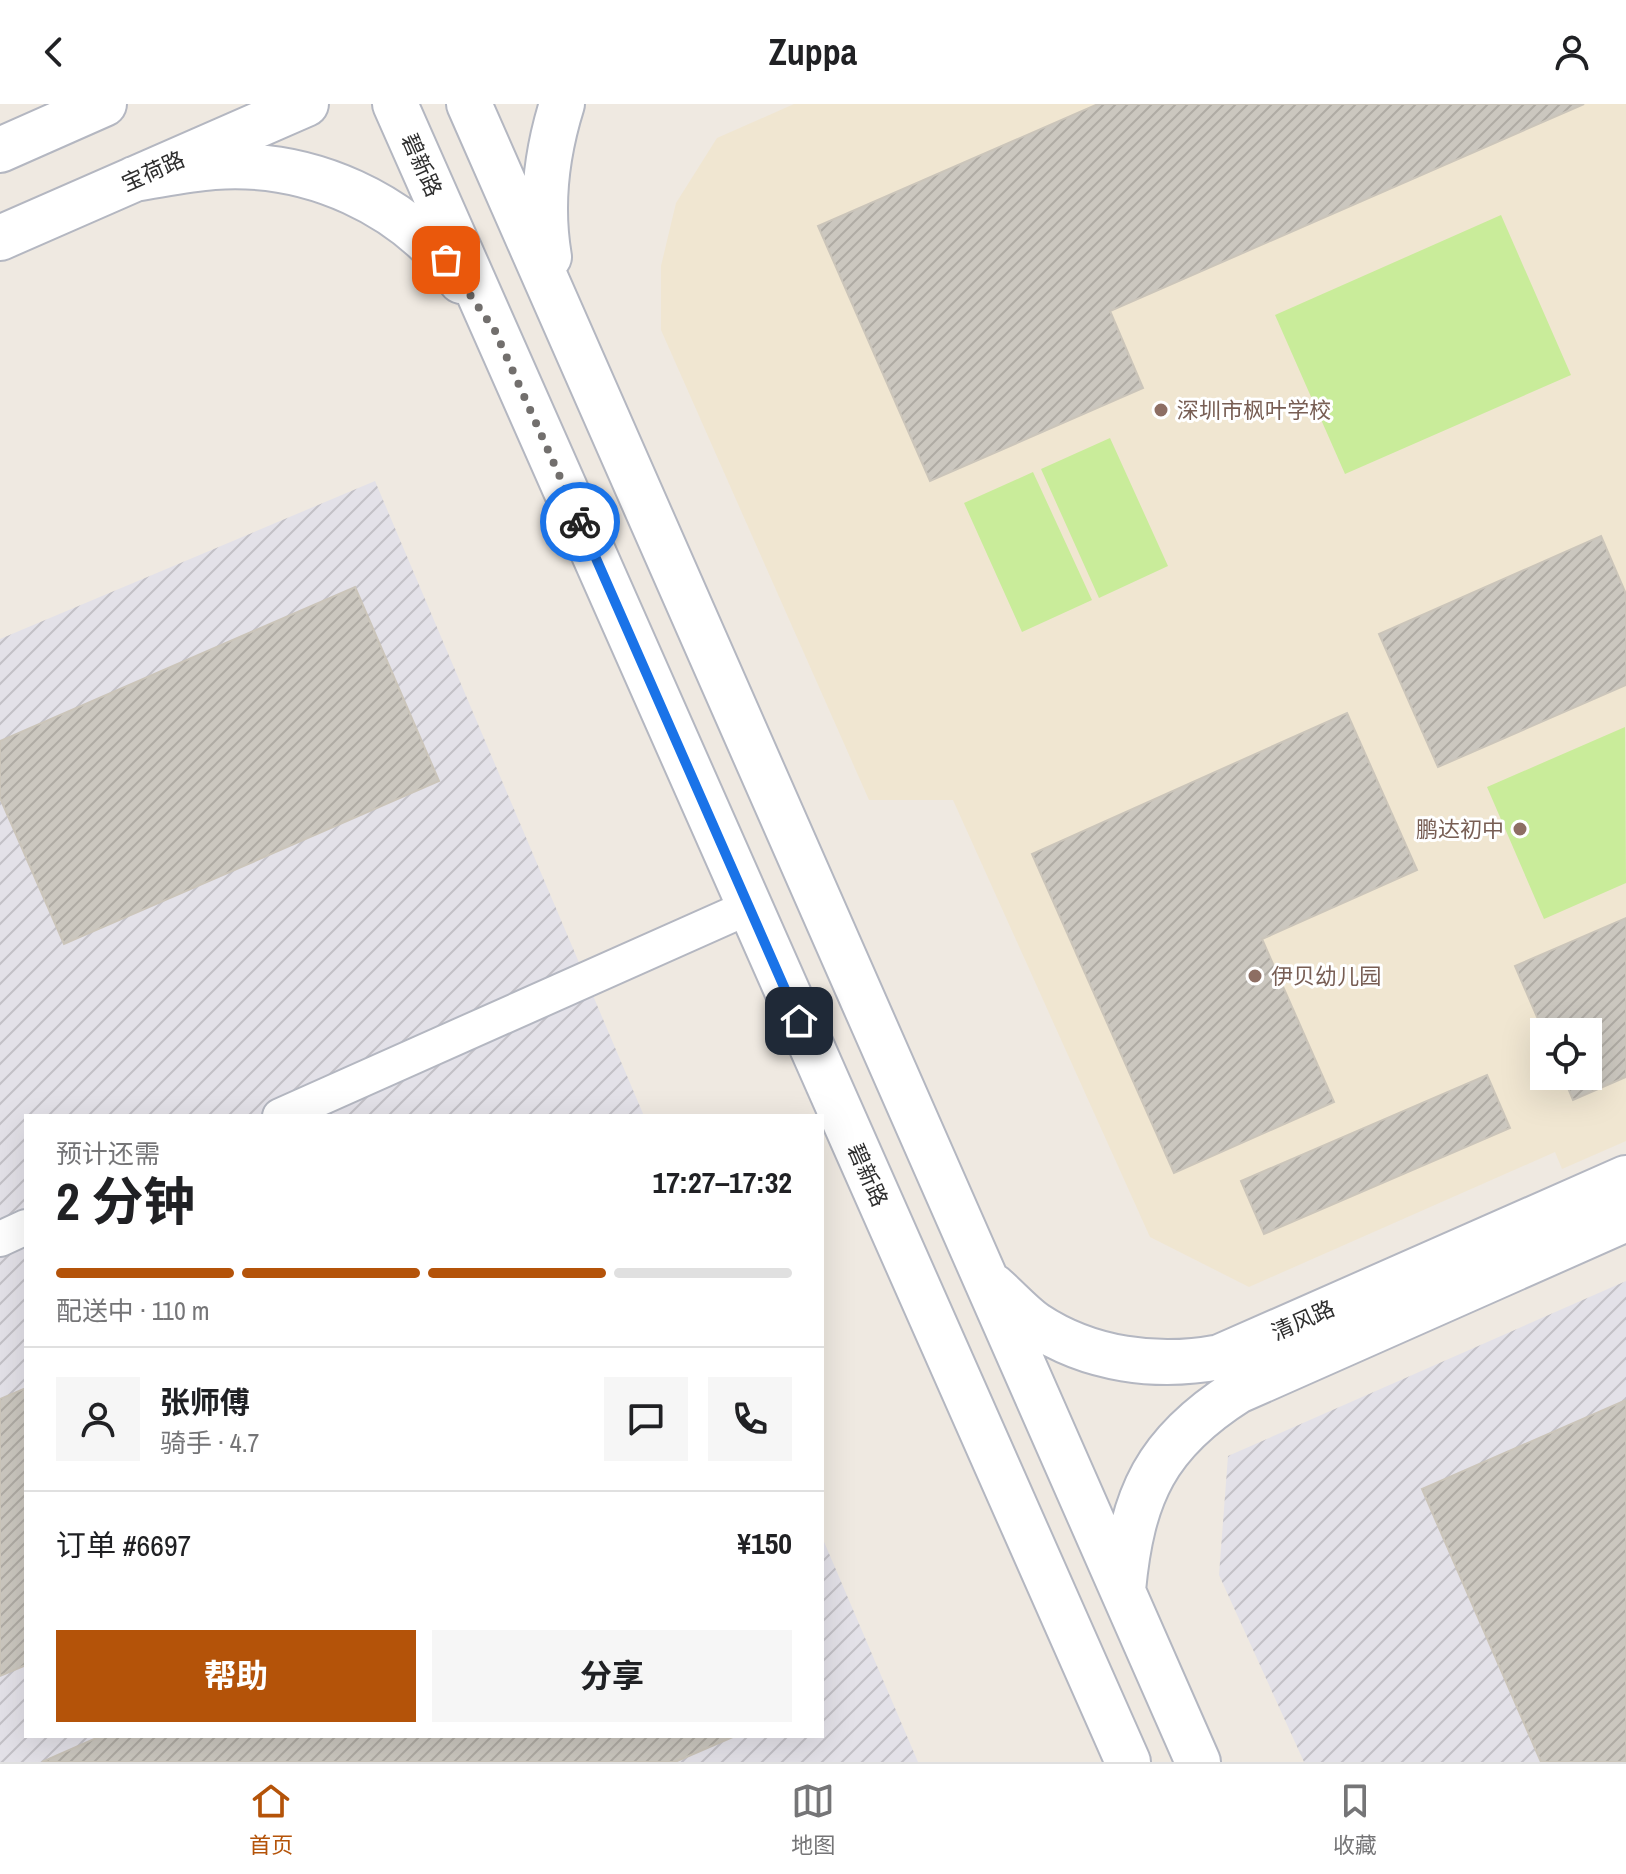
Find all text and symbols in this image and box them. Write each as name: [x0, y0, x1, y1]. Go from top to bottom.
text: Zuppa: [769, 28, 857, 76]
icon: back: [32, 30, 76, 74]
icon: person: [1550, 30, 1594, 74]
street label: 碧新路: [395, 129, 449, 201]
street label: 宝荷路: [117, 144, 189, 198]
pin: [412, 226, 480, 294]
icon: bag: [424, 238, 468, 282]
place label: 深圳市枫叶学校: [1177, 395, 1331, 425]
marker: 深圳市枫叶学校: [1152, 401, 1170, 419]
courier: [540, 482, 620, 562]
icon: bike: [558, 500, 602, 544]
place label: 鹏达初中: [1416, 814, 1504, 844]
marker: 鹏达初中: [1511, 820, 1529, 838]
place label: 伊贝幼儿园: [1271, 961, 1381, 991]
marker: 伊贝幼儿园: [1246, 967, 1264, 985]
pin: [765, 987, 833, 1055]
icon: home: [777, 999, 821, 1043]
map controls: [1530, 1018, 1602, 1090]
button: locate: [1530, 1018, 1602, 1090]
text: 预计还需: [56, 1136, 160, 1171]
street label: 碧新路: [841, 1139, 895, 1211]
text: 17:27–17:32: [653, 1162, 792, 1202]
text: 2 分钟: [56, 1166, 196, 1236]
text: 配送中 · 110 m: [56, 1293, 209, 1328]
street label: 清风路: [1267, 1293, 1339, 1347]
button: person: [56, 1377, 140, 1461]
button: chat: [604, 1377, 688, 1461]
button: phone: [708, 1377, 792, 1461]
text: 张师傅: [160, 1382, 250, 1422]
text: 骑手 · 4.7: [160, 1425, 259, 1460]
text: ¥150: [737, 1523, 792, 1563]
text: 订单 #6697: [56, 1525, 191, 1565]
button: 帮助: [56, 1630, 416, 1722]
button: 分享: [432, 1630, 792, 1722]
tab: 首页: [249, 1779, 293, 1860]
tab: 地图: [791, 1779, 835, 1860]
tab: 收藏: [1333, 1779, 1377, 1860]

